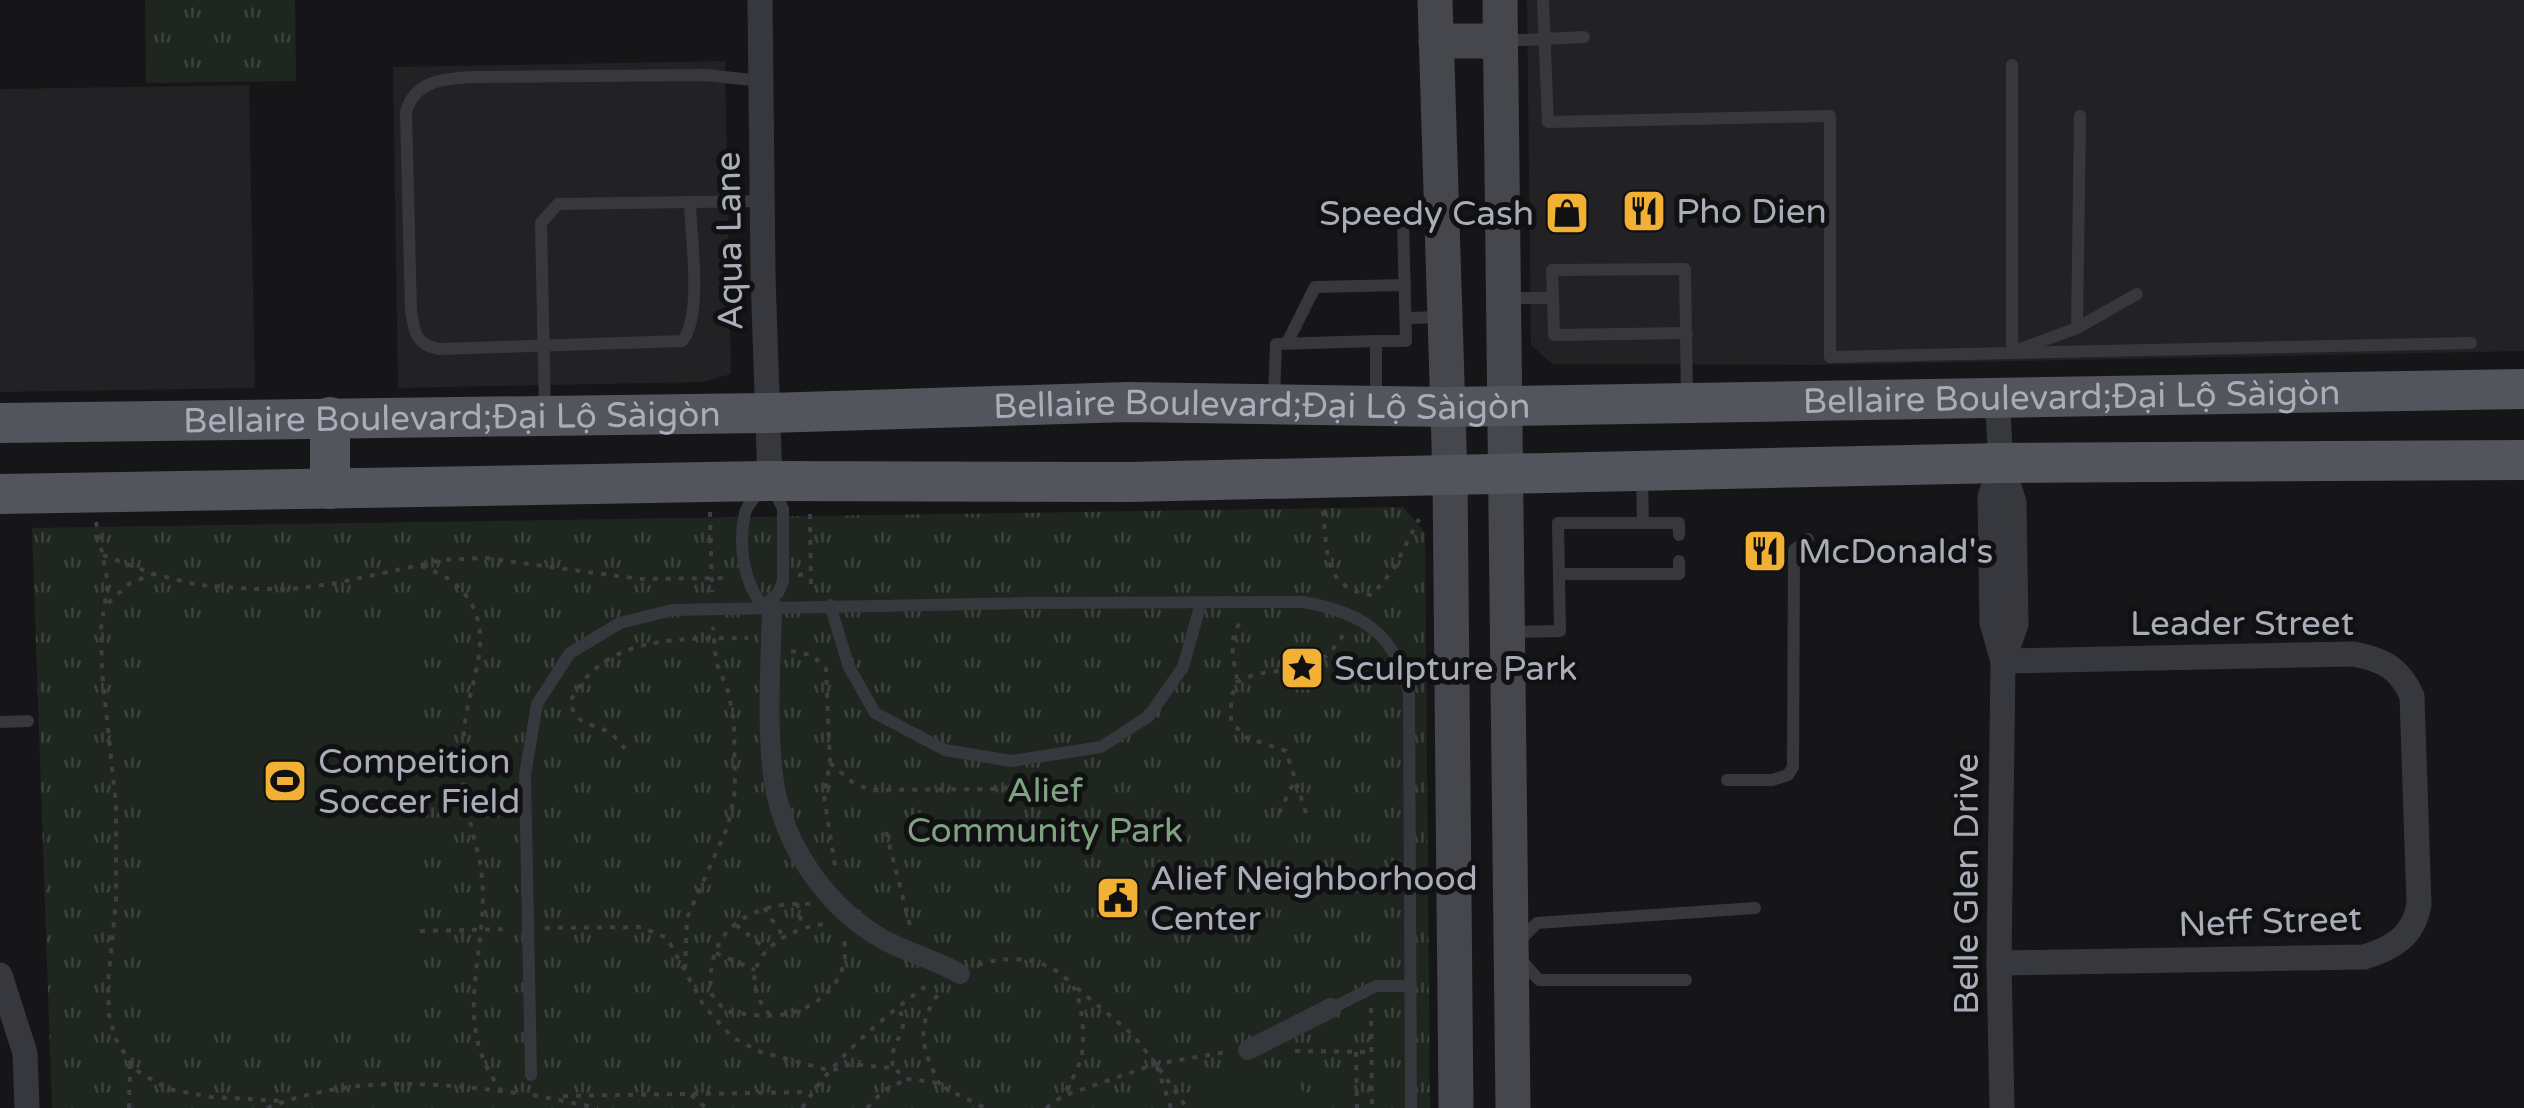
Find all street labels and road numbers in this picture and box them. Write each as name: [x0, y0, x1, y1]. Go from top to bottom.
street label: Aqua Lane: [707, 151, 753, 331]
street label: Bellaire Boulevard;Đại Lộ Sàigòn: [1803, 372, 2341, 423]
street label: Bellaire Boulevard;Đại Lộ Sàigòn: [992, 382, 1531, 429]
street label: Bellaire Boulevard;Đại Lộ Sàigòn: [183, 394, 721, 443]
street label: Leader Street: [2130, 603, 2354, 645]
street label: Belle Glen Drive: [1946, 753, 1988, 1015]
street label: Neff Street: [2178, 898, 2363, 946]

